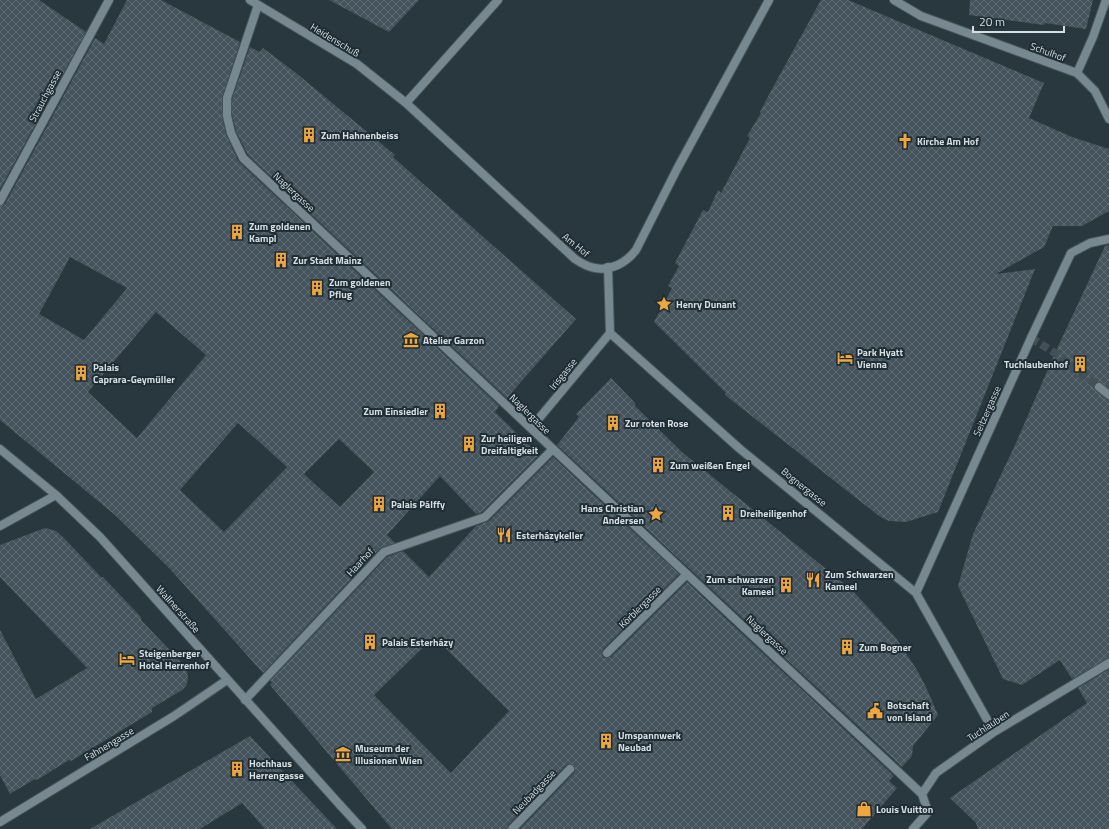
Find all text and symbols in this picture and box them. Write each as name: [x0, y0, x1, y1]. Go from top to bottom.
scale bar: [973, 8, 1064, 34]
text: 20 m: [979, 12, 1005, 31]
street label: Heidenschuß: [308, 19, 363, 61]
street label: Schulhof: [1028, 39, 1068, 66]
street label: Strauchgasse: [25, 67, 65, 125]
building icon: Zum Hahnenbeiss: [300, 126, 318, 144]
place label: Zum Hahnenbeiss: [321, 128, 399, 143]
church icon: Kirche Am Hof: [896, 132, 914, 150]
place label: Kirche Am Hof: [917, 134, 979, 149]
street label: Naglergasse: [270, 169, 318, 215]
place label: Zum goldenen Kampl: [249, 219, 310, 246]
building icon: Zum goldenen Kampl: [228, 223, 246, 241]
street label: Am Hof: [559, 229, 594, 261]
building icon: Zur Stadt Mainz: [272, 251, 290, 269]
place label: Zur Stadt Mainz: [293, 253, 362, 268]
place label: Zum goldenen Pflug: [329, 275, 390, 302]
building icon: Zum goldenen Pflug: [308, 279, 326, 297]
place icon: Henry Dunant: [655, 295, 673, 313]
place label: Henry Dunant: [676, 297, 736, 312]
museum icon: Atelier Garzon: [402, 331, 420, 349]
place label: Atelier Garzon: [423, 333, 484, 348]
place label: Park Hyatt Vienna: [857, 345, 903, 372]
hotel icon: Park Hyatt Vienna: [836, 349, 854, 367]
street label: Irisgasse: [545, 355, 581, 393]
building icon: Tuchlaubenhof: [1071, 355, 1089, 373]
place label: Tuchlaubenhof: [1004, 357, 1068, 372]
place label: Palais Caprara-Geymüller: [93, 360, 175, 387]
building icon: Palais Caprara-Geymüller: [72, 364, 90, 382]
street label: Seitzergasse: [969, 383, 1005, 439]
street label: Naglergasse: [506, 390, 554, 438]
building icon: Zum Einsiedler: [431, 402, 449, 420]
place label: Zum Einsiedler: [364, 404, 428, 419]
building icon: Zur roten Rose: [604, 414, 622, 432]
place label: Zur roten Rose: [625, 416, 688, 431]
place label: Zur heiligen Dreifaltigkeit: [481, 431, 538, 458]
building icon: Zur heiligen Dreifaltigkeit: [460, 435, 478, 453]
building icon: Zum weißen Engel: [649, 456, 667, 474]
place label: Zum weißen Engel: [670, 458, 750, 473]
street label: Bognergasse: [778, 464, 830, 510]
building icon: Palais Pálffy: [370, 495, 388, 513]
place label: Palais Pálffy: [391, 497, 445, 512]
place label: Hans Christian Andersen: [581, 501, 644, 528]
building icon: Dreiheiligenhof: [719, 504, 737, 522]
place icon: Hans Christian Andersen: [647, 505, 665, 523]
place label: Dreiheiligenhof: [740, 506, 807, 521]
restaurant icon: Esterházykeller: [495, 526, 513, 544]
place label: Esterházykeller: [516, 528, 584, 543]
street label: Haarhof: [343, 544, 378, 580]
place label: Zum Schwarzen Kameel: [825, 567, 893, 594]
restaurant icon: Zum Schwarzen Kameel: [804, 571, 822, 589]
place label: Zum schwarzen Kameel: [706, 572, 774, 599]
building icon: Zum schwarzen Kameel: [777, 576, 795, 594]
street label: Wallnerstraße: [152, 582, 204, 636]
street label: Körblergasse: [615, 582, 665, 632]
street label: Naglergasse: [743, 612, 791, 658]
building icon: Palais Esterházy: [361, 633, 379, 651]
place label: Palais Esterházy: [382, 635, 453, 650]
building icon: Zum Bogner: [838, 638, 856, 656]
place label: Zum Bogner: [859, 640, 912, 655]
place label: Steigenberger Hotel Herrenhof: [139, 646, 209, 673]
hotel icon: Steigenberger Hotel Herrenhof: [118, 650, 136, 668]
place label: Botschaft von Island: [887, 698, 931, 725]
public building icon: Botschaft von Island: [866, 702, 884, 720]
street label: Tuchlauben: [964, 707, 1012, 745]
street label: Fahnengasse: [81, 723, 137, 765]
place label: Umspannwerk Neubad: [618, 728, 682, 755]
building icon: Umspannwerk Neubad: [597, 732, 615, 750]
place label: Museum der Illusionen Wien: [355, 741, 422, 768]
museum icon: Museum der Illusionen Wien: [334, 745, 352, 763]
place label: Hochhaus Herrengasse: [249, 756, 304, 783]
building icon: Hochhaus Herrengasse: [228, 760, 246, 778]
street label: Neubadgasse: [509, 766, 559, 818]
shop icon: Louis Vuitton: [855, 800, 873, 818]
place label: Louis Vuitton: [876, 802, 933, 817]

